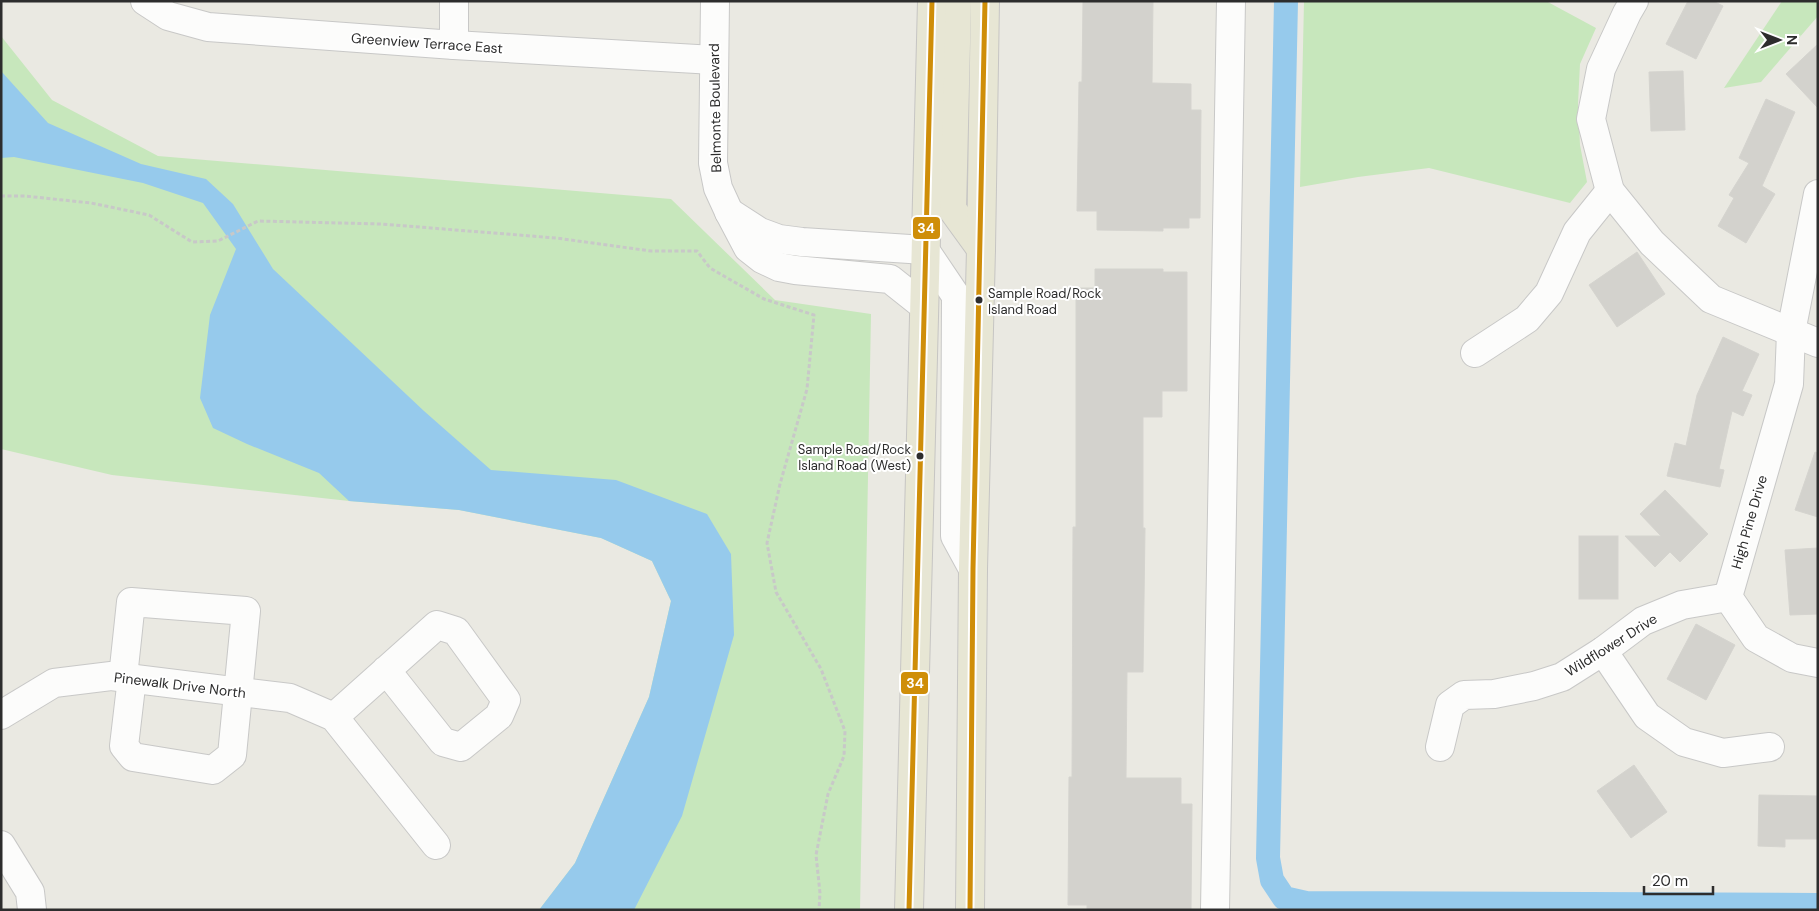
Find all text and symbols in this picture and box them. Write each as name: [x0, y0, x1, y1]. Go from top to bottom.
north arrow: [1754, 15, 1804, 65]
street label: Greenview Terrace East: [351, 29, 503, 57]
text: N: [1783, 35, 1801, 45]
street label: Belmonte Boulevard: [705, 43, 725, 173]
line badge: 34: [912, 216, 941, 240]
text: 34: [917, 219, 935, 237]
place label: Sample Road/Rock Island Road: [988, 285, 1102, 318]
marker: Sample Road/Rock Island Road: [974, 295, 984, 305]
place label: Sample Road/Rock Island Road (West): [798, 441, 911, 474]
marker: Sample Road/Rock Island Road (West): [915, 451, 925, 461]
street label: High Pine Drive: [1727, 473, 1771, 571]
street label: Wildflower Drive: [1562, 609, 1660, 680]
street label: Pinewalk Drive North: [113, 668, 247, 702]
line badge: 34: [900, 671, 929, 695]
text: 34: [906, 674, 924, 692]
scale bar: [1644, 864, 1713, 896]
text: 20 m: [1652, 871, 1688, 891]

